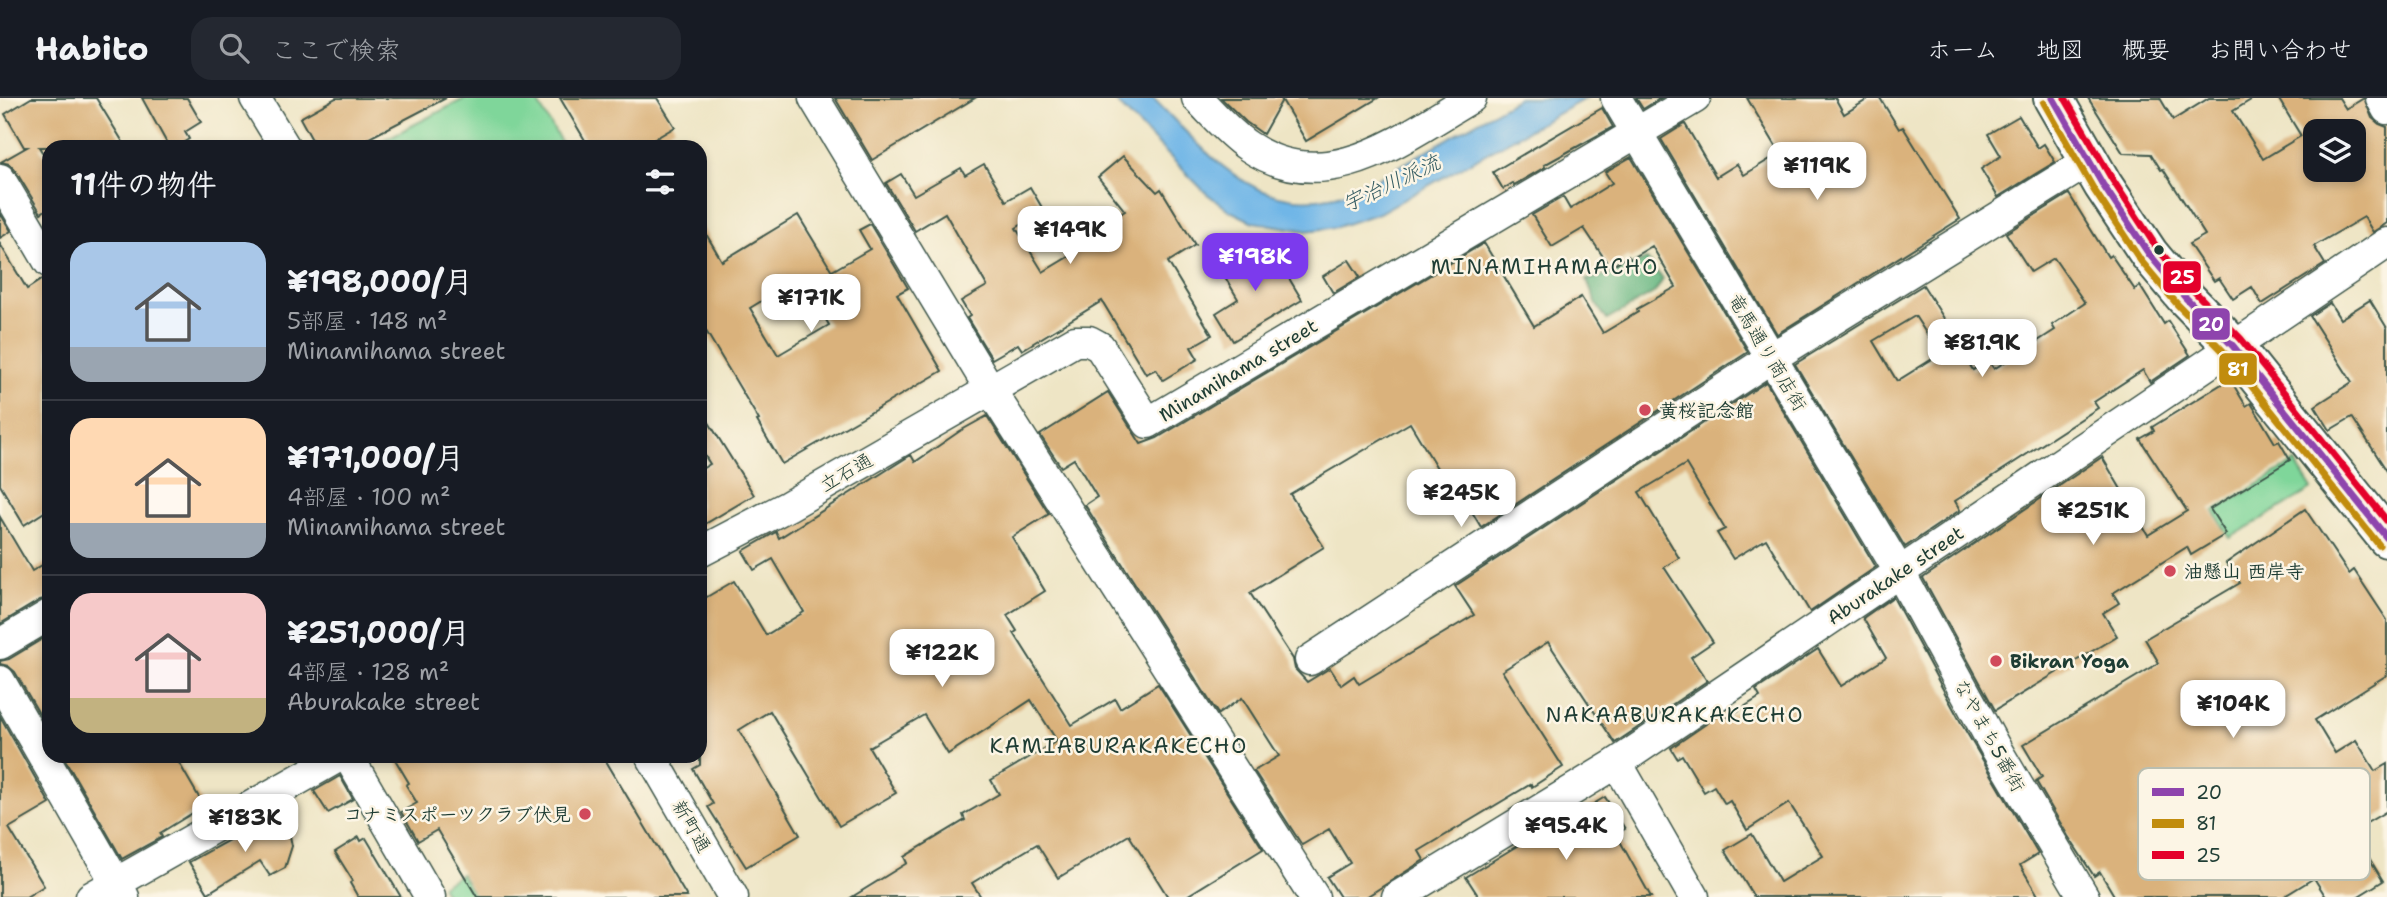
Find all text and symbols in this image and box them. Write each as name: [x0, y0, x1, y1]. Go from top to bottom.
search box: [191, 17, 681, 80]
text: Habito: [35, 26, 149, 71]
icon: search: [215, 29, 253, 67]
text: ここで検索: [271, 32, 401, 67]
text: ホーム: [1927, 34, 1998, 66]
text: 地図: [2036, 34, 2084, 66]
text: 概要: [2122, 34, 2170, 66]
text: お問い合わせ: [2208, 34, 2352, 66]
map controls: [2303, 119, 2366, 182]
button: layers: [2303, 119, 2366, 182]
pin: ¥119K: [1768, 142, 1866, 202]
water label: 宇治川派流: [1338, 147, 1446, 218]
text: ¥119K: [1783, 150, 1851, 180]
icon: filters: [641, 163, 679, 201]
text: 11件の物件: [70, 164, 217, 205]
pin: ¥149K: [1021, 206, 1119, 266]
text: ¥149K: [1034, 214, 1106, 244]
pin: ¥198K: [1206, 234, 1304, 293]
text: ¥198K: [1218, 241, 1292, 271]
unlabelled marker: [2152, 243, 2166, 257]
district label: MINAMIHAMACHO: [1431, 253, 1659, 281]
line badge: 25: [2162, 260, 2202, 294]
text: ¥198,000/月: [287, 261, 473, 302]
text: 25: [2169, 265, 2195, 290]
icon: home: [126, 270, 210, 354]
pin: ¥171K: [762, 274, 860, 334]
text: ¥171K: [777, 282, 845, 312]
street label: 竜馬通り商店街: [1723, 289, 1813, 416]
text: 5部屋 · 148 m²: [287, 306, 448, 336]
line badge: 20: [2191, 307, 2231, 341]
text: 20: [2198, 312, 2224, 337]
street label: Minamihama street: [1154, 313, 1322, 428]
pin: ¥81.9K: [1925, 320, 2039, 379]
text: ¥81.9K: [1944, 327, 2020, 357]
text: Minamihama street: [287, 336, 506, 366]
line badge: 81: [2218, 352, 2258, 386]
text: 81: [2227, 357, 2249, 382]
place label: 黄桜記念館: [1659, 398, 1754, 423]
marker: 黄桜記念館: [1637, 402, 1653, 418]
text: ¥171,000/月: [287, 437, 464, 478]
icon: home: [126, 446, 210, 530]
street label: 立石通: [815, 447, 877, 498]
pin: ¥245K: [1412, 470, 1510, 529]
text: ¥245K: [1423, 477, 1499, 507]
text: 4部屋 · 100 m²: [287, 482, 451, 512]
pin: ¥251K: [2044, 488, 2142, 547]
text: ¥251K: [2057, 495, 2129, 525]
text: Minamihama street: [287, 512, 506, 542]
street label: Aburakake street: [1822, 520, 1968, 630]
place label: 油懸山 西岸寺: [2184, 559, 2305, 584]
marker: 油懸山 西岸寺: [2162, 563, 2178, 579]
text: ¥251,000/月: [287, 612, 470, 653]
icon: home: [126, 621, 210, 705]
pin: ¥122K: [893, 630, 991, 689]
text: ¥122K: [906, 637, 978, 667]
place label: Bikran Yoga: [2010, 649, 2129, 674]
marker: Bikran Yoga: [1988, 653, 2004, 669]
text: 4部屋 · 128 m²: [287, 657, 449, 687]
street label: なやまち5番街: [1948, 674, 2031, 796]
pin: ¥104K: [2184, 680, 2282, 740]
text: Aburakake street: [287, 687, 480, 717]
text: ¥104K: [2196, 688, 2270, 718]
district label: NAKAABURAKAKECHO: [1545, 701, 1805, 729]
district label: KAMIABURAKAKECHO: [990, 732, 1248, 760]
legend: [2138, 768, 2370, 880]
text: 20: [2196, 780, 2222, 805]
pin: ¥183K: [196, 794, 294, 854]
street label: 新町通: [666, 795, 717, 857]
text: ¥183K: [208, 802, 282, 832]
place label: コナミスポーツクラブ伏見: [343, 802, 571, 827]
pin: ¥95.4K: [1509, 802, 1623, 862]
marker: コナミスポーツクラブ伏見: [577, 806, 593, 822]
text: ¥95.4K: [1525, 810, 1607, 840]
text: 81: [2196, 811, 2216, 836]
text: 25: [2196, 843, 2221, 868]

